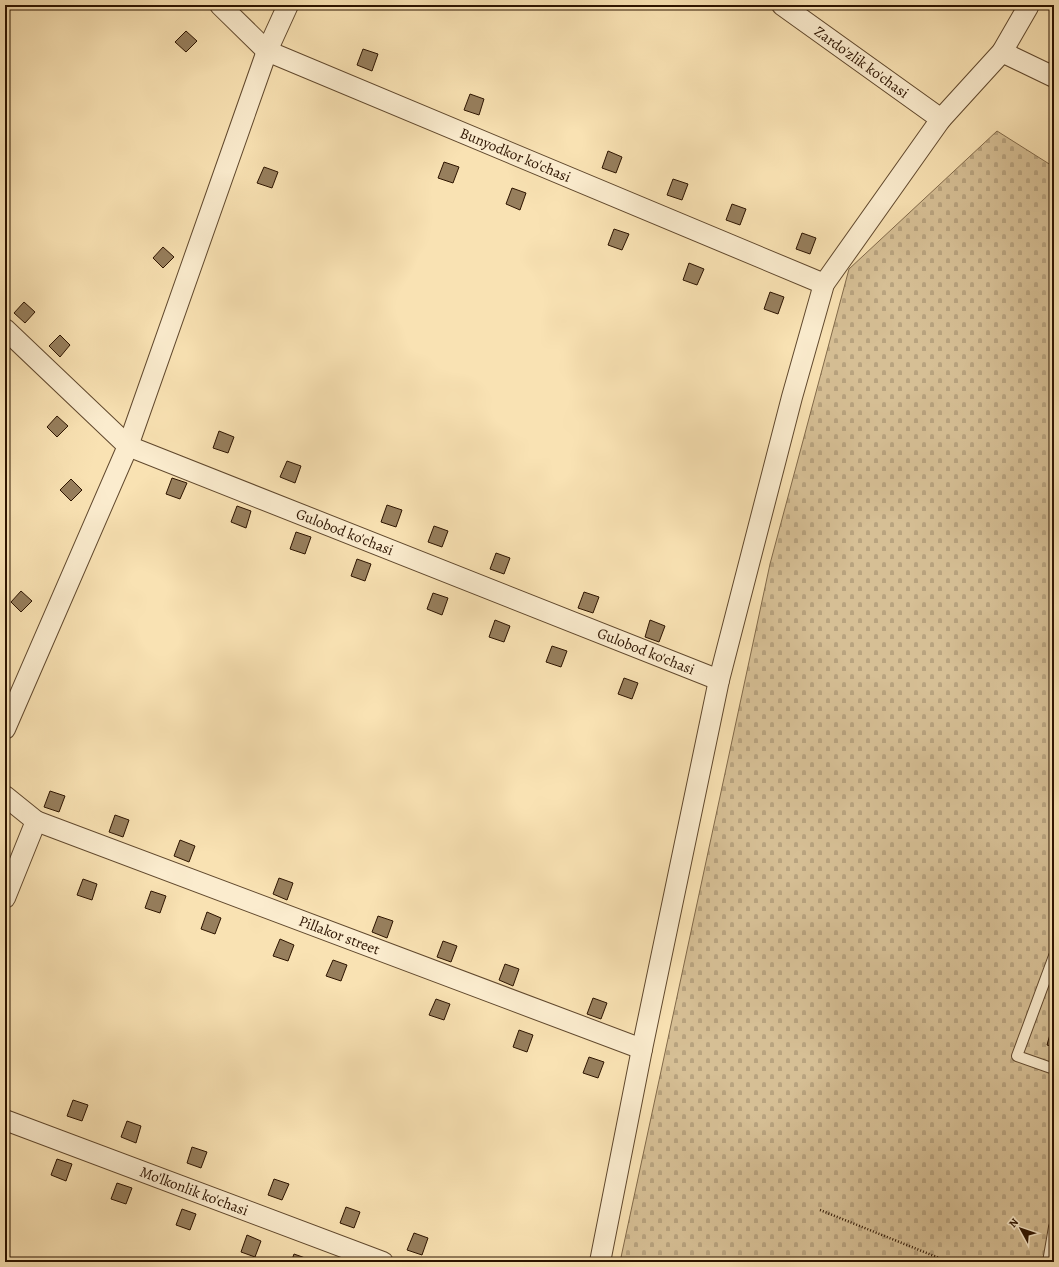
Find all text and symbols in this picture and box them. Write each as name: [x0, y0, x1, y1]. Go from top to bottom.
street label: Zardo'zlik ko'chasi: [810, 21, 913, 103]
street label: Bunyodkor ko'chasi: [457, 123, 574, 187]
street label: Gulobod ko'chasi: [293, 504, 397, 560]
street label: Gulobod ko'chasi: [594, 623, 698, 679]
street label: Pillakor street: [296, 911, 383, 959]
street label: Mo'lkonlik ko'chasi: [137, 1162, 251, 1221]
north arrow: [1001, 1209, 1041, 1249]
text: N: [1005, 1215, 1022, 1231]

